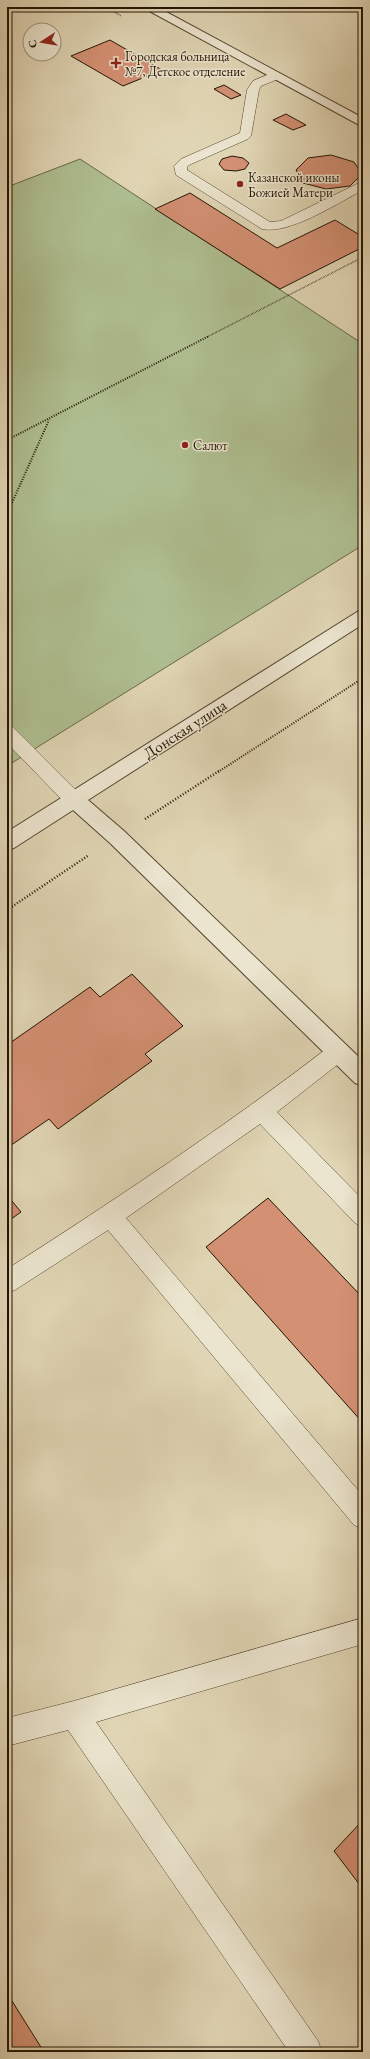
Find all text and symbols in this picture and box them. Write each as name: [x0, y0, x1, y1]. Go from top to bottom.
north arrow: [22, 22, 62, 62]
text: С: [25, 39, 40, 49]
place label: Городская больница №7, Детское отделение: [125, 48, 245, 80]
marker: Городская больница №7, Детское отделение: [110, 57, 122, 69]
place label: Казанской иконы Божией Матери: [248, 169, 340, 201]
marker: Казанской иконы Божией Матери: [235, 179, 245, 189]
place label: Салют: [193, 437, 228, 454]
marker: Салют: [180, 440, 190, 450]
street label: Донская улица: [139, 694, 231, 764]

